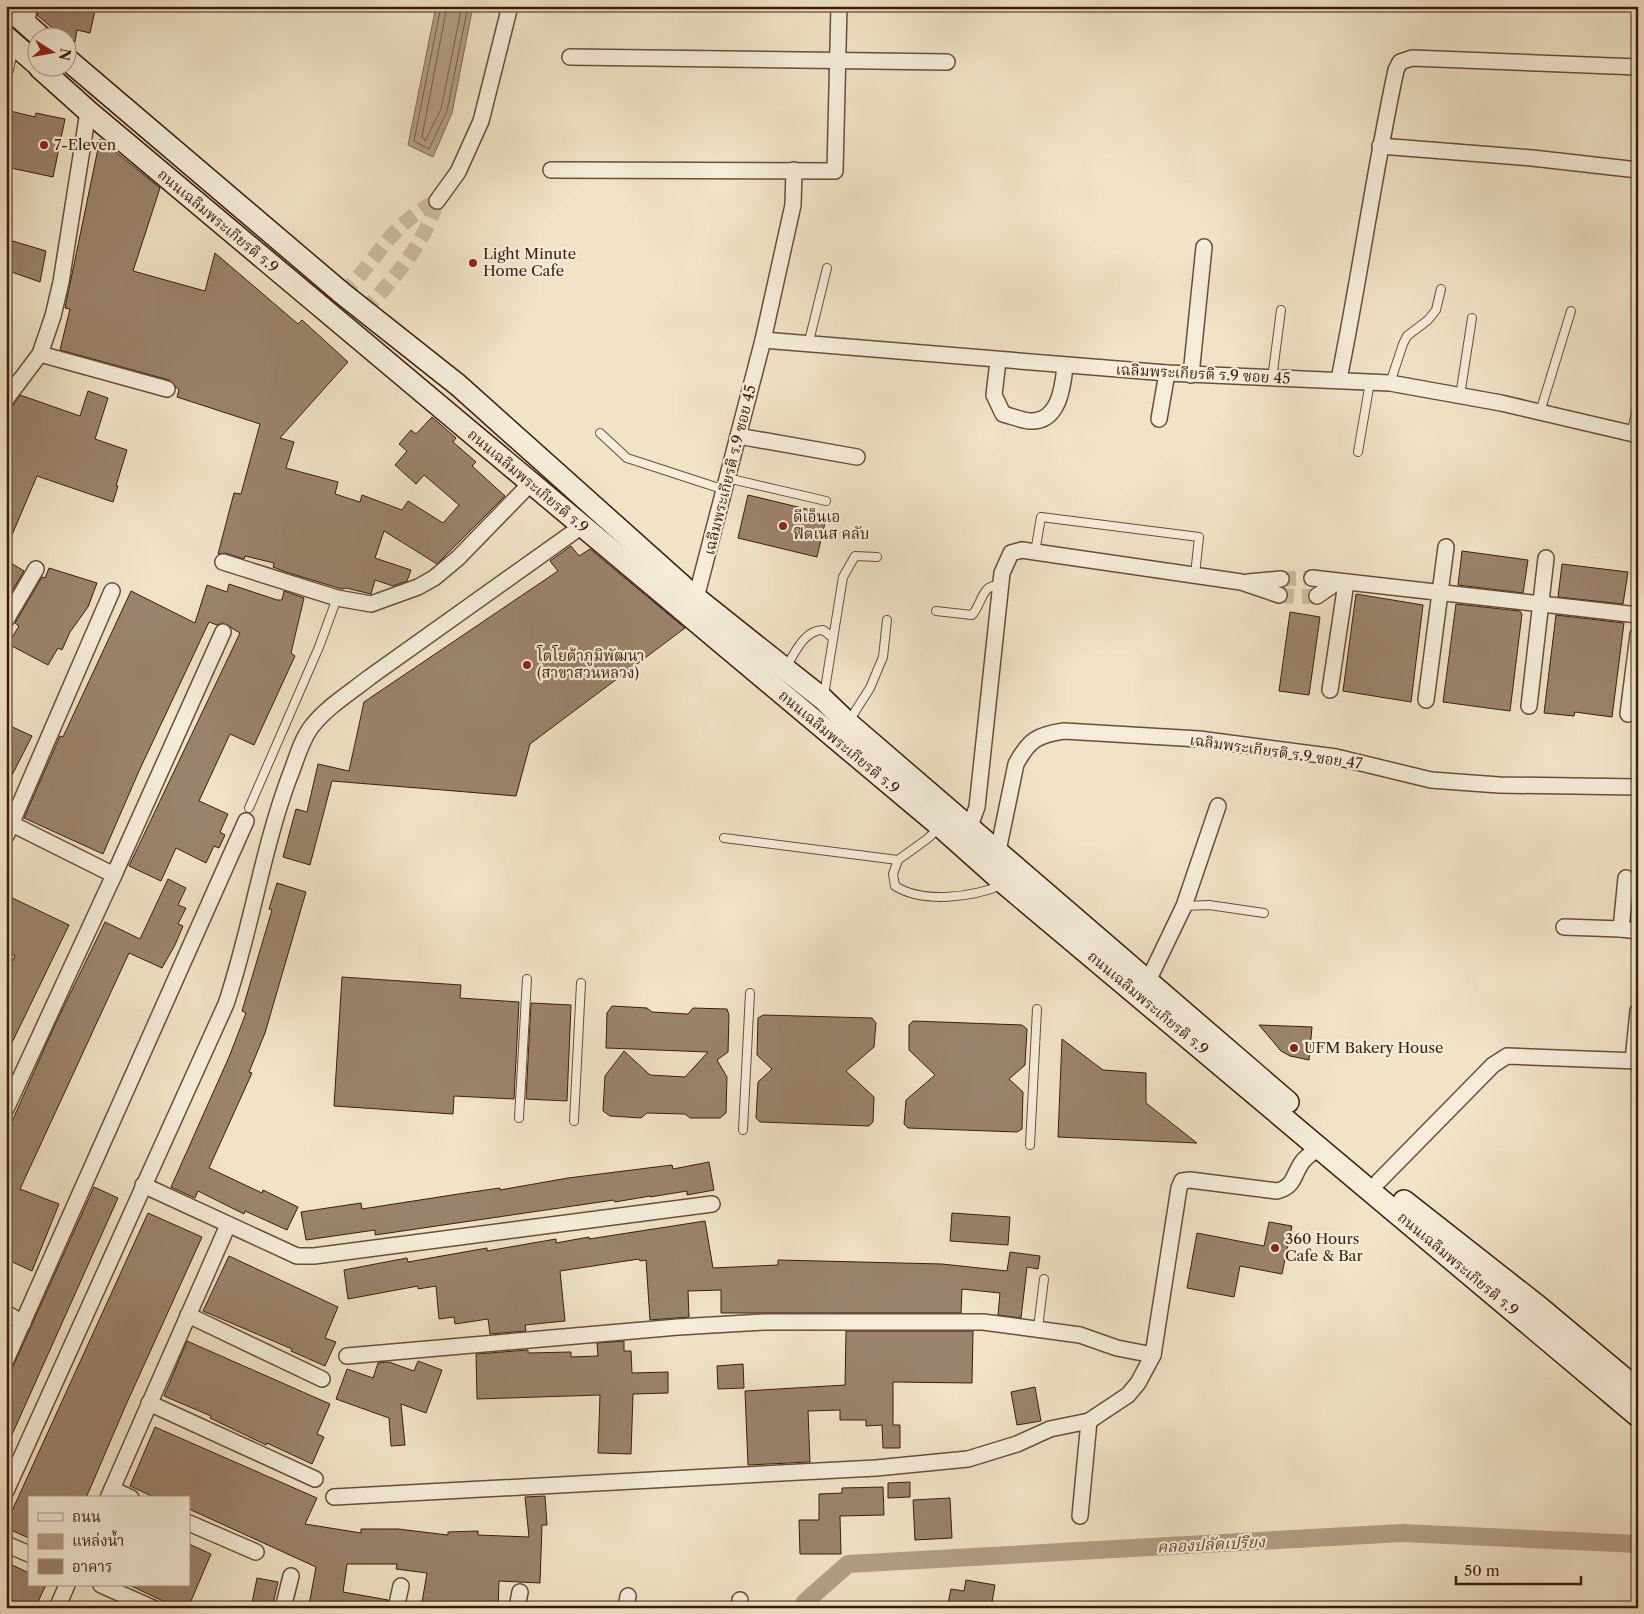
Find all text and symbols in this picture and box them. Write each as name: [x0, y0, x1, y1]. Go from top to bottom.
north arrow: [28, 28, 78, 78]
text: N: [55, 47, 75, 62]
place label: 7-Eleven: [54, 135, 117, 154]
marker: 7-Eleven: [38, 139, 50, 151]
street label: ถนนเฉลิมพระเกียรติ ร.9: [154, 164, 283, 277]
place label: Light Minute Home Cafe: [483, 244, 576, 280]
marker: Light Minute Home Cafe: [467, 257, 479, 269]
street label: เฉลิมพระเกียรติ ร.9 ซอย 45: [1115, 359, 1291, 388]
street label: เฉลิมพระเกียรติ ร.9 ซอย 45: [699, 383, 760, 557]
street label: ถนนเฉลิมพระเกียรติ ร.9: [464, 424, 593, 537]
place label: ดีเอ็นเอ ฟิตเนส คลับ: [793, 507, 869, 543]
marker: ดีเอ็นเอ ฟิตเนส คลับ: [777, 520, 789, 532]
place label: โตโยต้าภูมิพัฒนา (สาขาสวนหลวง): [536, 645, 645, 682]
marker: โตโยต้าภูมิพัฒนา (สาขาสวนหลวง): [521, 659, 533, 671]
street label: ถนนเฉลิมพระเกียรติ ร.9: [775, 685, 904, 798]
street label: เฉลิมพระเกียรติ ร.9 ซอย 47: [1189, 730, 1364, 773]
street label: ถนนเฉลิมพระเกียรติ ร.9: [1084, 946, 1213, 1059]
place label: UFM Bakery House: [1304, 1038, 1443, 1057]
marker: UFM Bakery House: [1288, 1042, 1300, 1054]
street label: ถนนเฉลิมพระเกียรติ ร.9: [1394, 1207, 1523, 1320]
place label: 360 Hours Cafe & Bar: [1285, 1229, 1364, 1265]
marker: 360 Hours Cafe & Bar: [1269, 1242, 1281, 1254]
legend: [28, 1496, 190, 1586]
text: ถนน: [72, 1507, 101, 1526]
text: แหล่งน้ำ: [72, 1530, 124, 1550]
water label: คลองปลัดเปรียง: [1156, 1531, 1267, 1557]
scale bar: [1456, 1554, 1582, 1586]
text: อาคาร: [72, 1557, 112, 1576]
text: 50 m: [1464, 1561, 1500, 1580]

